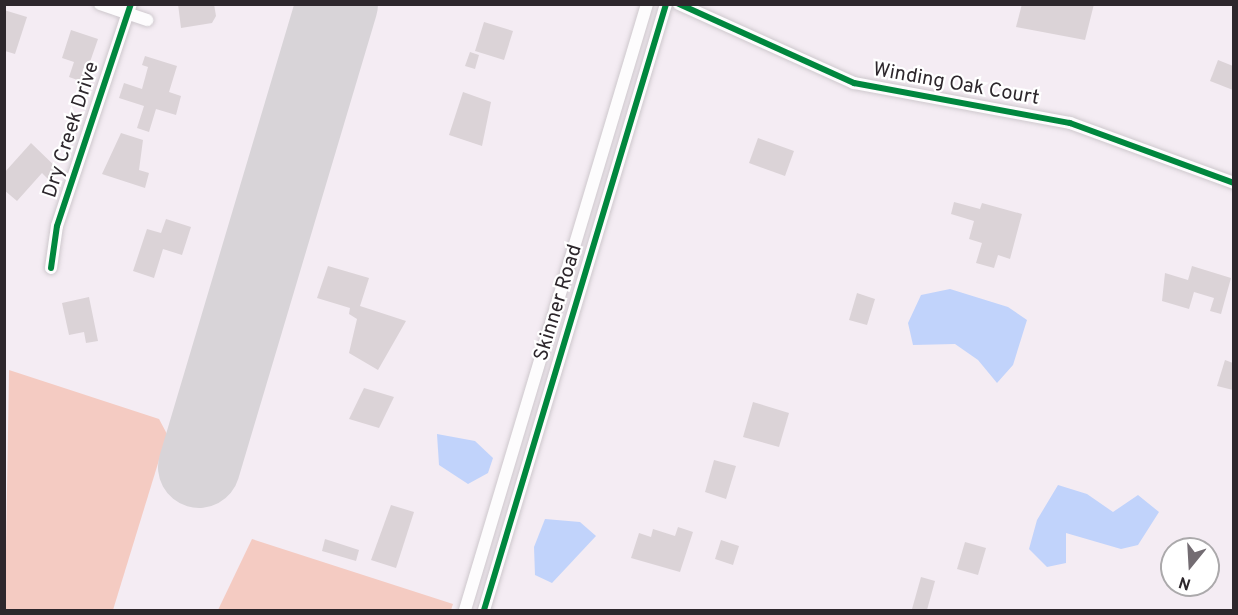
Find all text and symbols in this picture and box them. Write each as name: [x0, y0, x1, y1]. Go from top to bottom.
street label: Dry Creek Drive: [39, 59, 105, 201]
street label: Winding Oak Court: [871, 59, 1041, 111]
street label: Skinner Road: [530, 242, 588, 364]
north arrow: [1160, 537, 1220, 597]
text: N: [1176, 571, 1194, 594]

